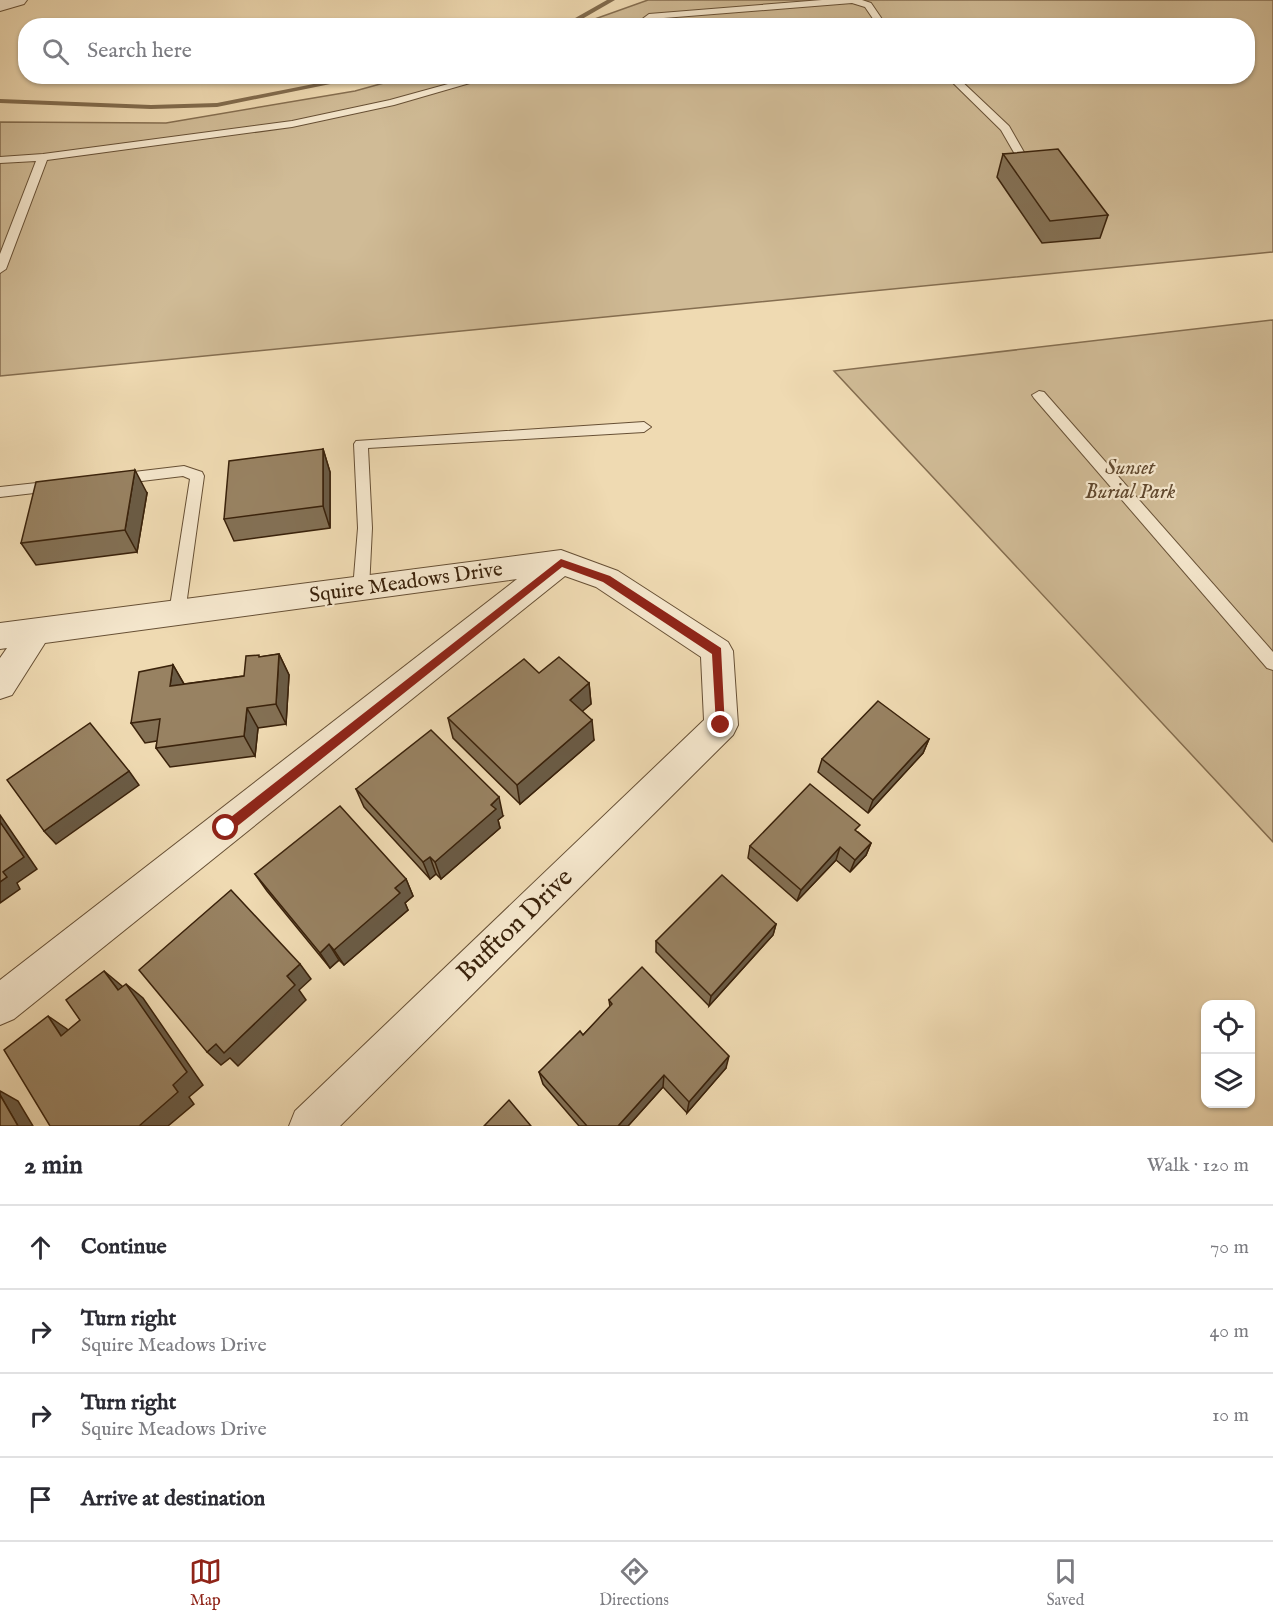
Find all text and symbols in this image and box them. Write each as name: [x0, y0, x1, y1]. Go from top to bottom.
search box: [18, 18, 1255, 84]
icon: search: [39, 35, 72, 68]
text: Search here: [87, 37, 192, 65]
park label: Sunset Burial Park: [1085, 455, 1176, 506]
street label: Squire Meadows Drive: [308, 556, 505, 610]
route end: [707, 711, 733, 737]
route start: [212, 814, 238, 840]
street label: Buffton Drive: [450, 861, 580, 989]
map controls: [1201, 1000, 1255, 1108]
button: locate: [1201, 1000, 1255, 1054]
button: layers: [1201, 1054, 1255, 1108]
text: 2 min: [24, 1149, 83, 1182]
text: Walk · 120 m: [1147, 1153, 1249, 1178]
icon: ahead: [24, 1231, 57, 1264]
text: Continue: [81, 1233, 167, 1261]
text: 70 m: [1210, 1235, 1249, 1260]
text: Turn right: [81, 1305, 176, 1333]
icon: right: [24, 1315, 57, 1348]
text: 40 m: [1210, 1319, 1249, 1344]
text: Squire Meadows Drive: [81, 1333, 267, 1358]
text: Turn right: [81, 1389, 176, 1417]
icon: right: [24, 1399, 57, 1432]
text: 10 m: [1212, 1403, 1249, 1428]
text: Squire Meadows Drive: [81, 1417, 267, 1442]
icon: arrive: [24, 1483, 57, 1516]
text: Arrive at destination: [81, 1485, 265, 1513]
tab: Map: [189, 1555, 222, 1611]
tab: Directions: [599, 1555, 669, 1611]
tab: Saved: [1046, 1555, 1084, 1611]

